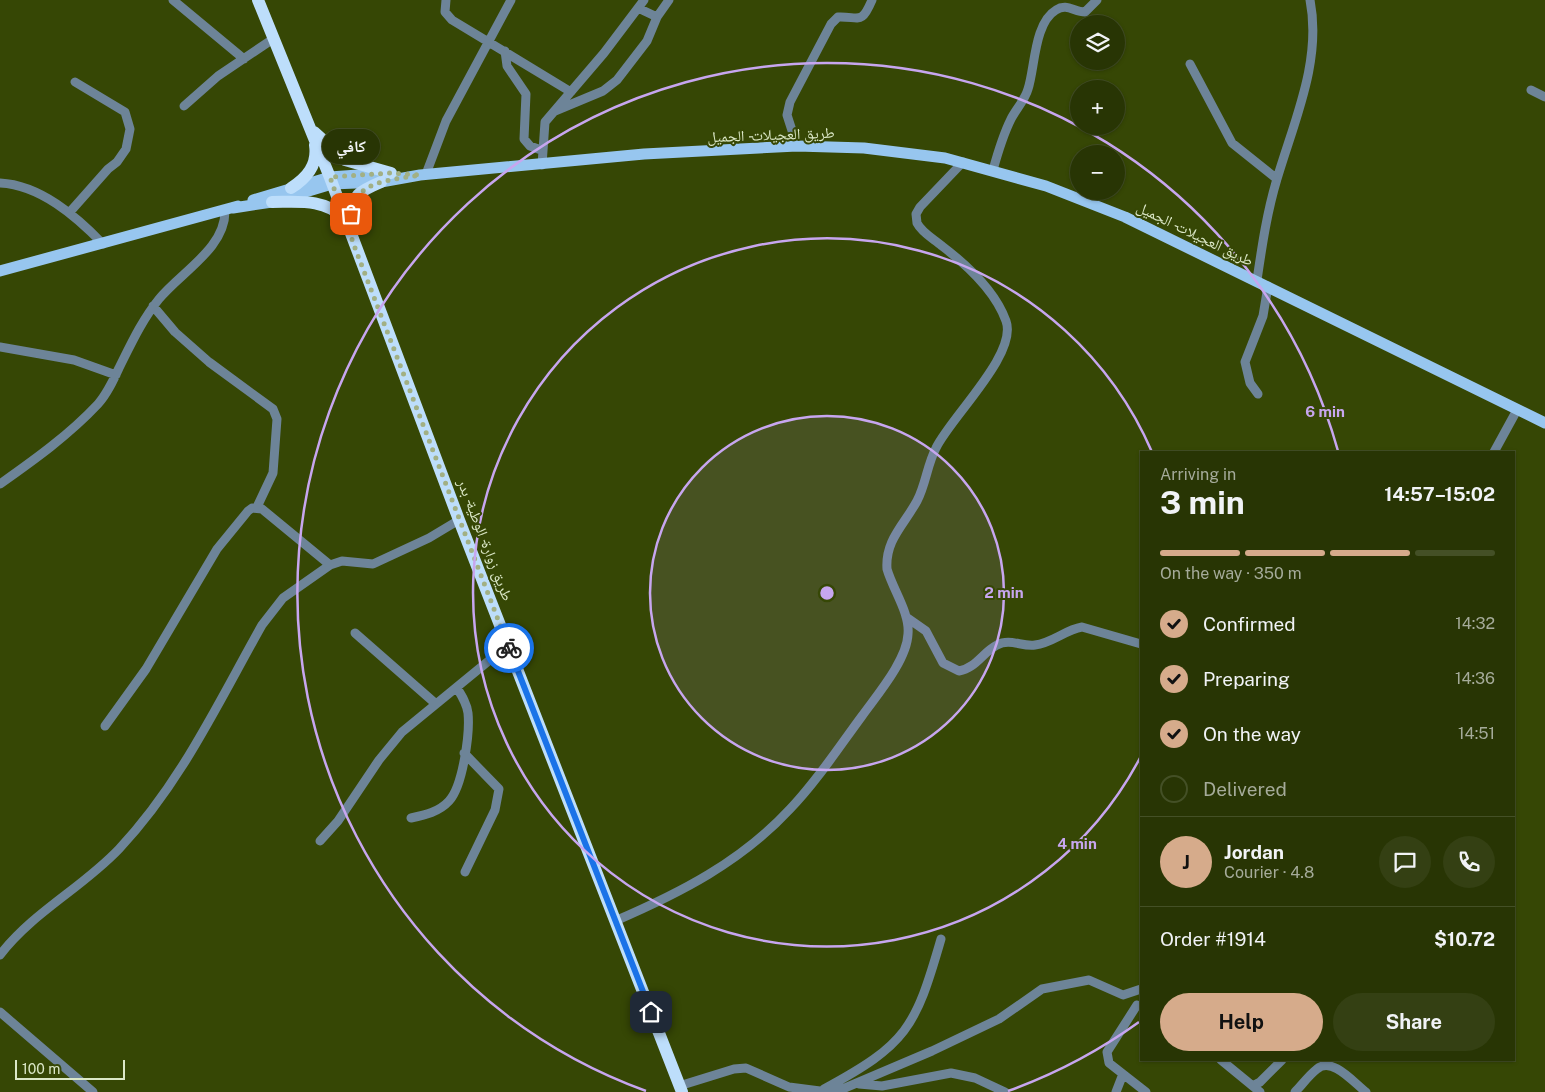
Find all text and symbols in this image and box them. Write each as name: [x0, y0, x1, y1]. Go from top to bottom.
map controls: [1070, 15, 1125, 200]
button: layers: [1070, 15, 1125, 70]
button: +: [1070, 80, 1125, 135]
street label: طريق العجيلات- الجميل: [707, 124, 835, 147]
callout: كافي: [322, 129, 380, 164]
text: كافي: [336, 137, 366, 156]
button: −: [1070, 145, 1125, 200]
pin: [330, 193, 372, 235]
street label: طريق العجيلات- الجميل: [1133, 198, 1256, 271]
icon: bag: [337, 200, 365, 228]
text: 6 min: [1305, 403, 1345, 420]
text: Arriving in: [1160, 465, 1236, 484]
street label: طريق زوارة- الوطية- بدر: [452, 476, 517, 604]
text: 14:57–15:02: [1384, 483, 1495, 505]
text: 3 min: [1160, 484, 1245, 521]
text: On the way · 350 m: [1160, 564, 1302, 583]
centre of rings: [818, 584, 836, 602]
text: 2 min: [984, 584, 1024, 601]
icon: check: [1160, 610, 1188, 638]
text: Confirmed: [1203, 613, 1296, 635]
text: 14:32: [1455, 614, 1495, 633]
courier: [484, 623, 534, 673]
icon: bike: [495, 634, 523, 662]
icon: check: [1160, 665, 1188, 693]
text: Preparing: [1203, 668, 1290, 690]
text: 14:36: [1455, 669, 1495, 688]
icon: check: [1160, 720, 1188, 748]
text: On the way: [1203, 723, 1301, 745]
text: 14:51: [1458, 724, 1495, 743]
text: Delivered: [1203, 778, 1287, 800]
text: 4 min: [1057, 835, 1097, 852]
button: chat: [1379, 836, 1431, 888]
button: phone: [1443, 836, 1495, 888]
text: Jordan: [1224, 841, 1284, 863]
text: J: [1182, 851, 1190, 873]
text: Courier · 4.8: [1224, 863, 1314, 882]
text: Order #1914: [1160, 928, 1266, 950]
text: $10.72: [1434, 928, 1495, 950]
pin: [630, 991, 672, 1033]
button: Help: [1160, 993, 1323, 1051]
button: Share: [1333, 993, 1495, 1051]
icon: home: [637, 998, 665, 1026]
scale bar: [15, 1057, 125, 1080]
text: 100 m: [22, 1061, 60, 1077]

